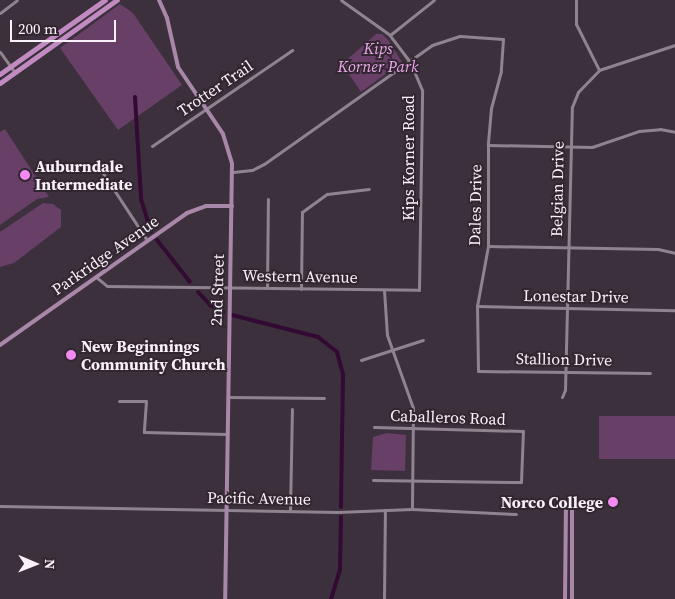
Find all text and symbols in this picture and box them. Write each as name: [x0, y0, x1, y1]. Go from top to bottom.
scale bar: [12, 10, 119, 42]
text: 200 m: [18, 18, 58, 39]
park label: Kips Korner Park: [338, 38, 418, 76]
street label: Trotter Trail: [174, 56, 256, 120]
street label: Kips Korner Road: [398, 95, 418, 221]
street label: Belgian Drive: [547, 141, 567, 237]
place label: Auburndale Intermediate: [35, 156, 132, 194]
street label: Dales Drive: [465, 164, 485, 246]
marker: Auburndale Intermediate: [19, 169, 31, 181]
street label: Parkridge Avenue: [48, 211, 162, 299]
street label: 2nd Street: [206, 254, 228, 326]
street label: Western Avenue: [242, 265, 358, 287]
street label: Lonestar Drive: [523, 285, 629, 307]
place label: New Beginnings Community Church: [81, 336, 226, 374]
marker: New Beginnings Community Church: [65, 349, 77, 361]
street label: Stallion Drive: [516, 349, 612, 369]
street label: Caballeros Road: [390, 405, 506, 429]
street label: Pacific Avenue: [207, 487, 311, 509]
place label: Norco College: [501, 492, 603, 512]
marker: Norco College: [607, 496, 619, 508]
north arrow: [10, 539, 60, 589]
text: N: [40, 559, 60, 570]

